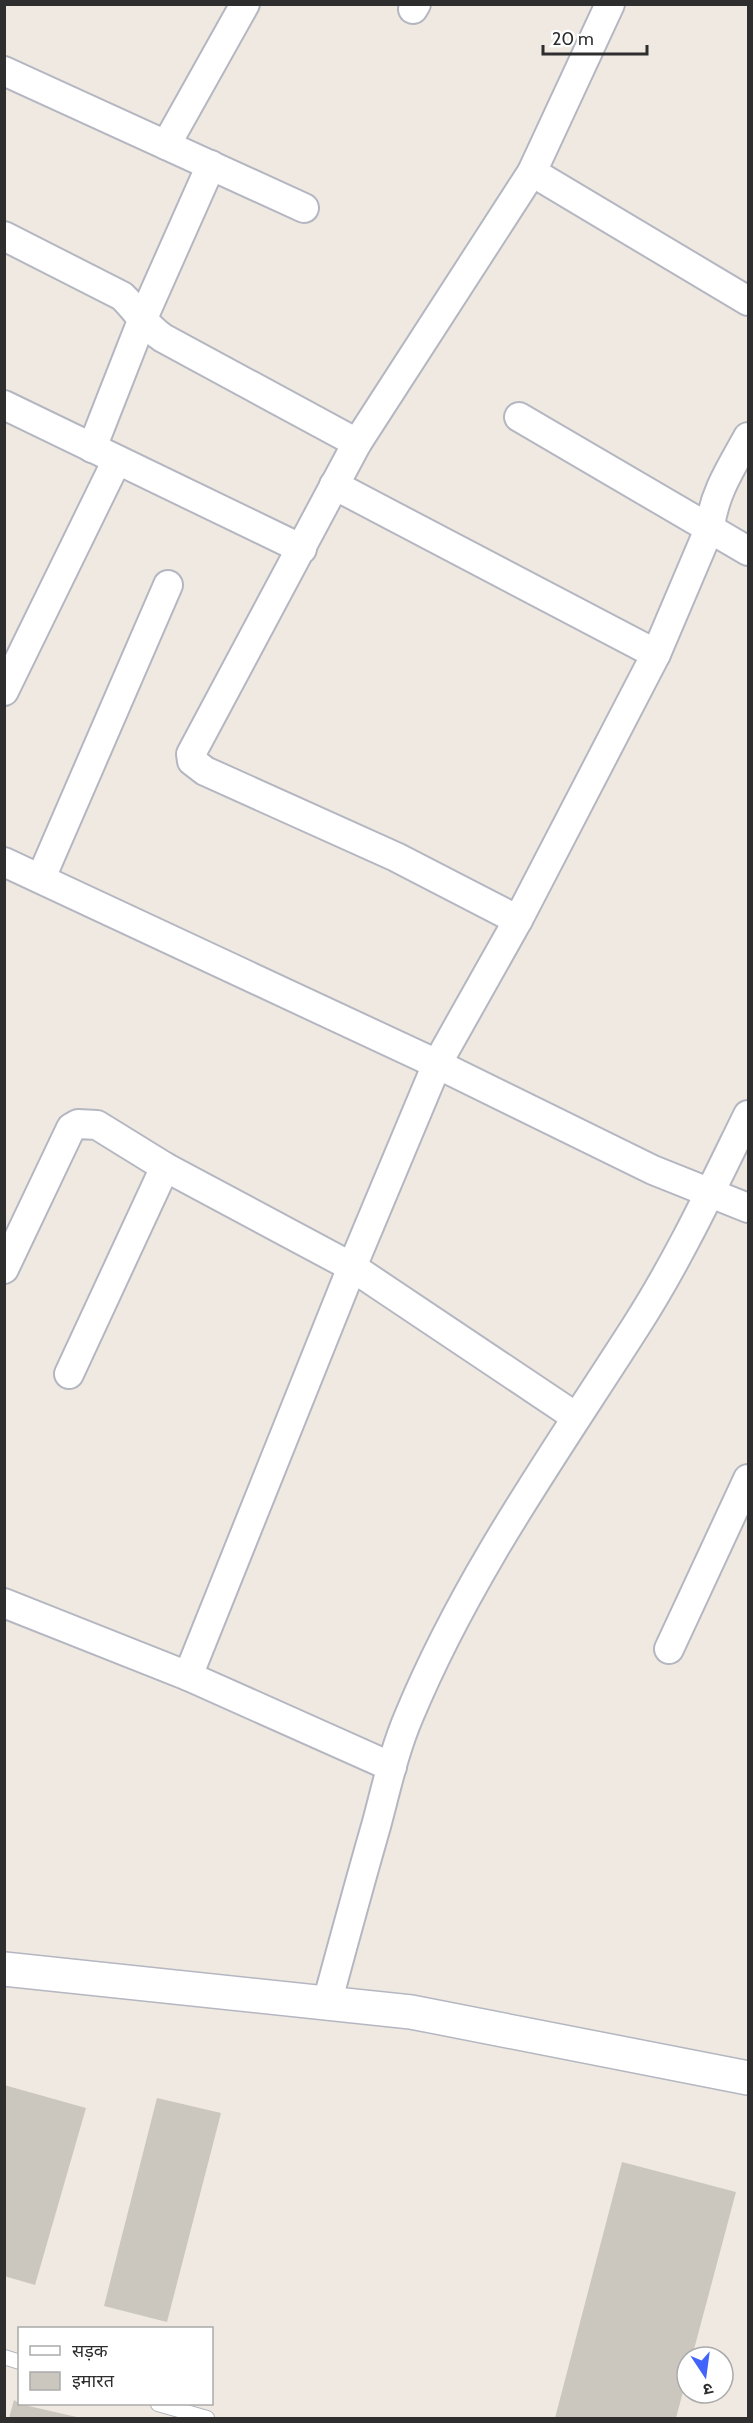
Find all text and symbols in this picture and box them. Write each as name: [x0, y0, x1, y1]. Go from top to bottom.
scale bar: [543, 18, 646, 56]
text: 20 m: [552, 28, 594, 50]
legend: [18, 2327, 213, 2405]
text: सड़क: [72, 2340, 109, 2362]
north arrow: [675, 2345, 735, 2405]
text: इमारत: [72, 2370, 115, 2392]
text: उ: [701, 2379, 715, 2400]

